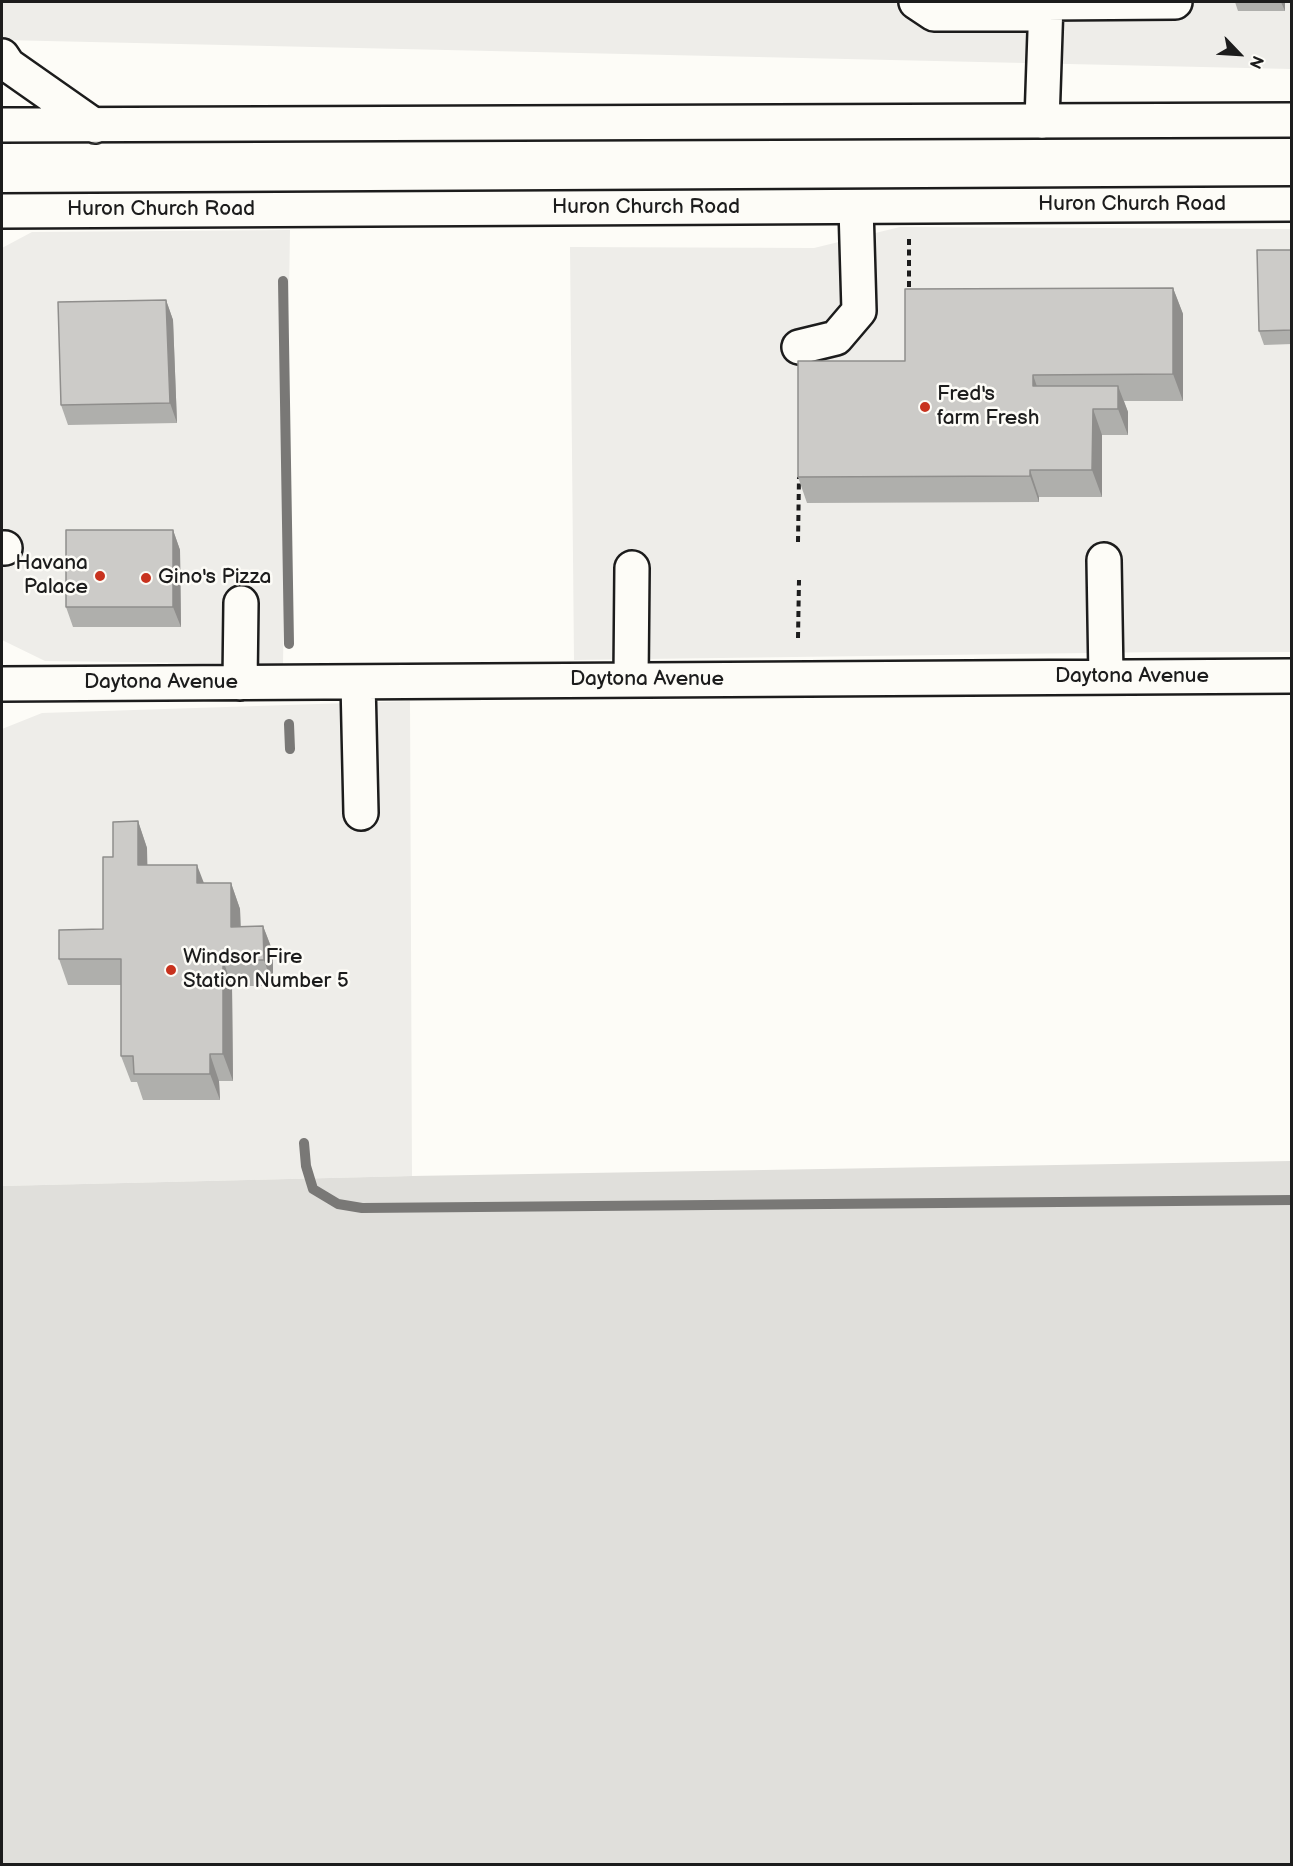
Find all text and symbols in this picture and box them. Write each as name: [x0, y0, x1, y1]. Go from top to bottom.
north arrow: [1209, 24, 1269, 84]
text: N: [1245, 52, 1267, 71]
street label: Huron Church Road: [1038, 192, 1226, 218]
street label: Huron Church Road: [552, 195, 740, 221]
street label: Huron Church Road: [67, 197, 255, 223]
place label: Fred's farm Fresh: [937, 382, 1039, 432]
marker: Fred's farm Fresh: [918, 400, 932, 414]
place label: Havana Palace: [15, 551, 88, 601]
place label: Gino's Pizza: [158, 565, 271, 591]
marker: Havana Palace: [93, 569, 107, 583]
marker: Gino's Pizza: [139, 571, 153, 585]
street label: Daytona Avenue: [1055, 664, 1209, 690]
street label: Daytona Avenue: [570, 667, 724, 693]
street label: Daytona Avenue: [84, 670, 238, 696]
place label: Windsor Fire Station Number 5: [183, 945, 349, 995]
marker: Windsor Fire Station Number 5: [164, 963, 178, 977]

